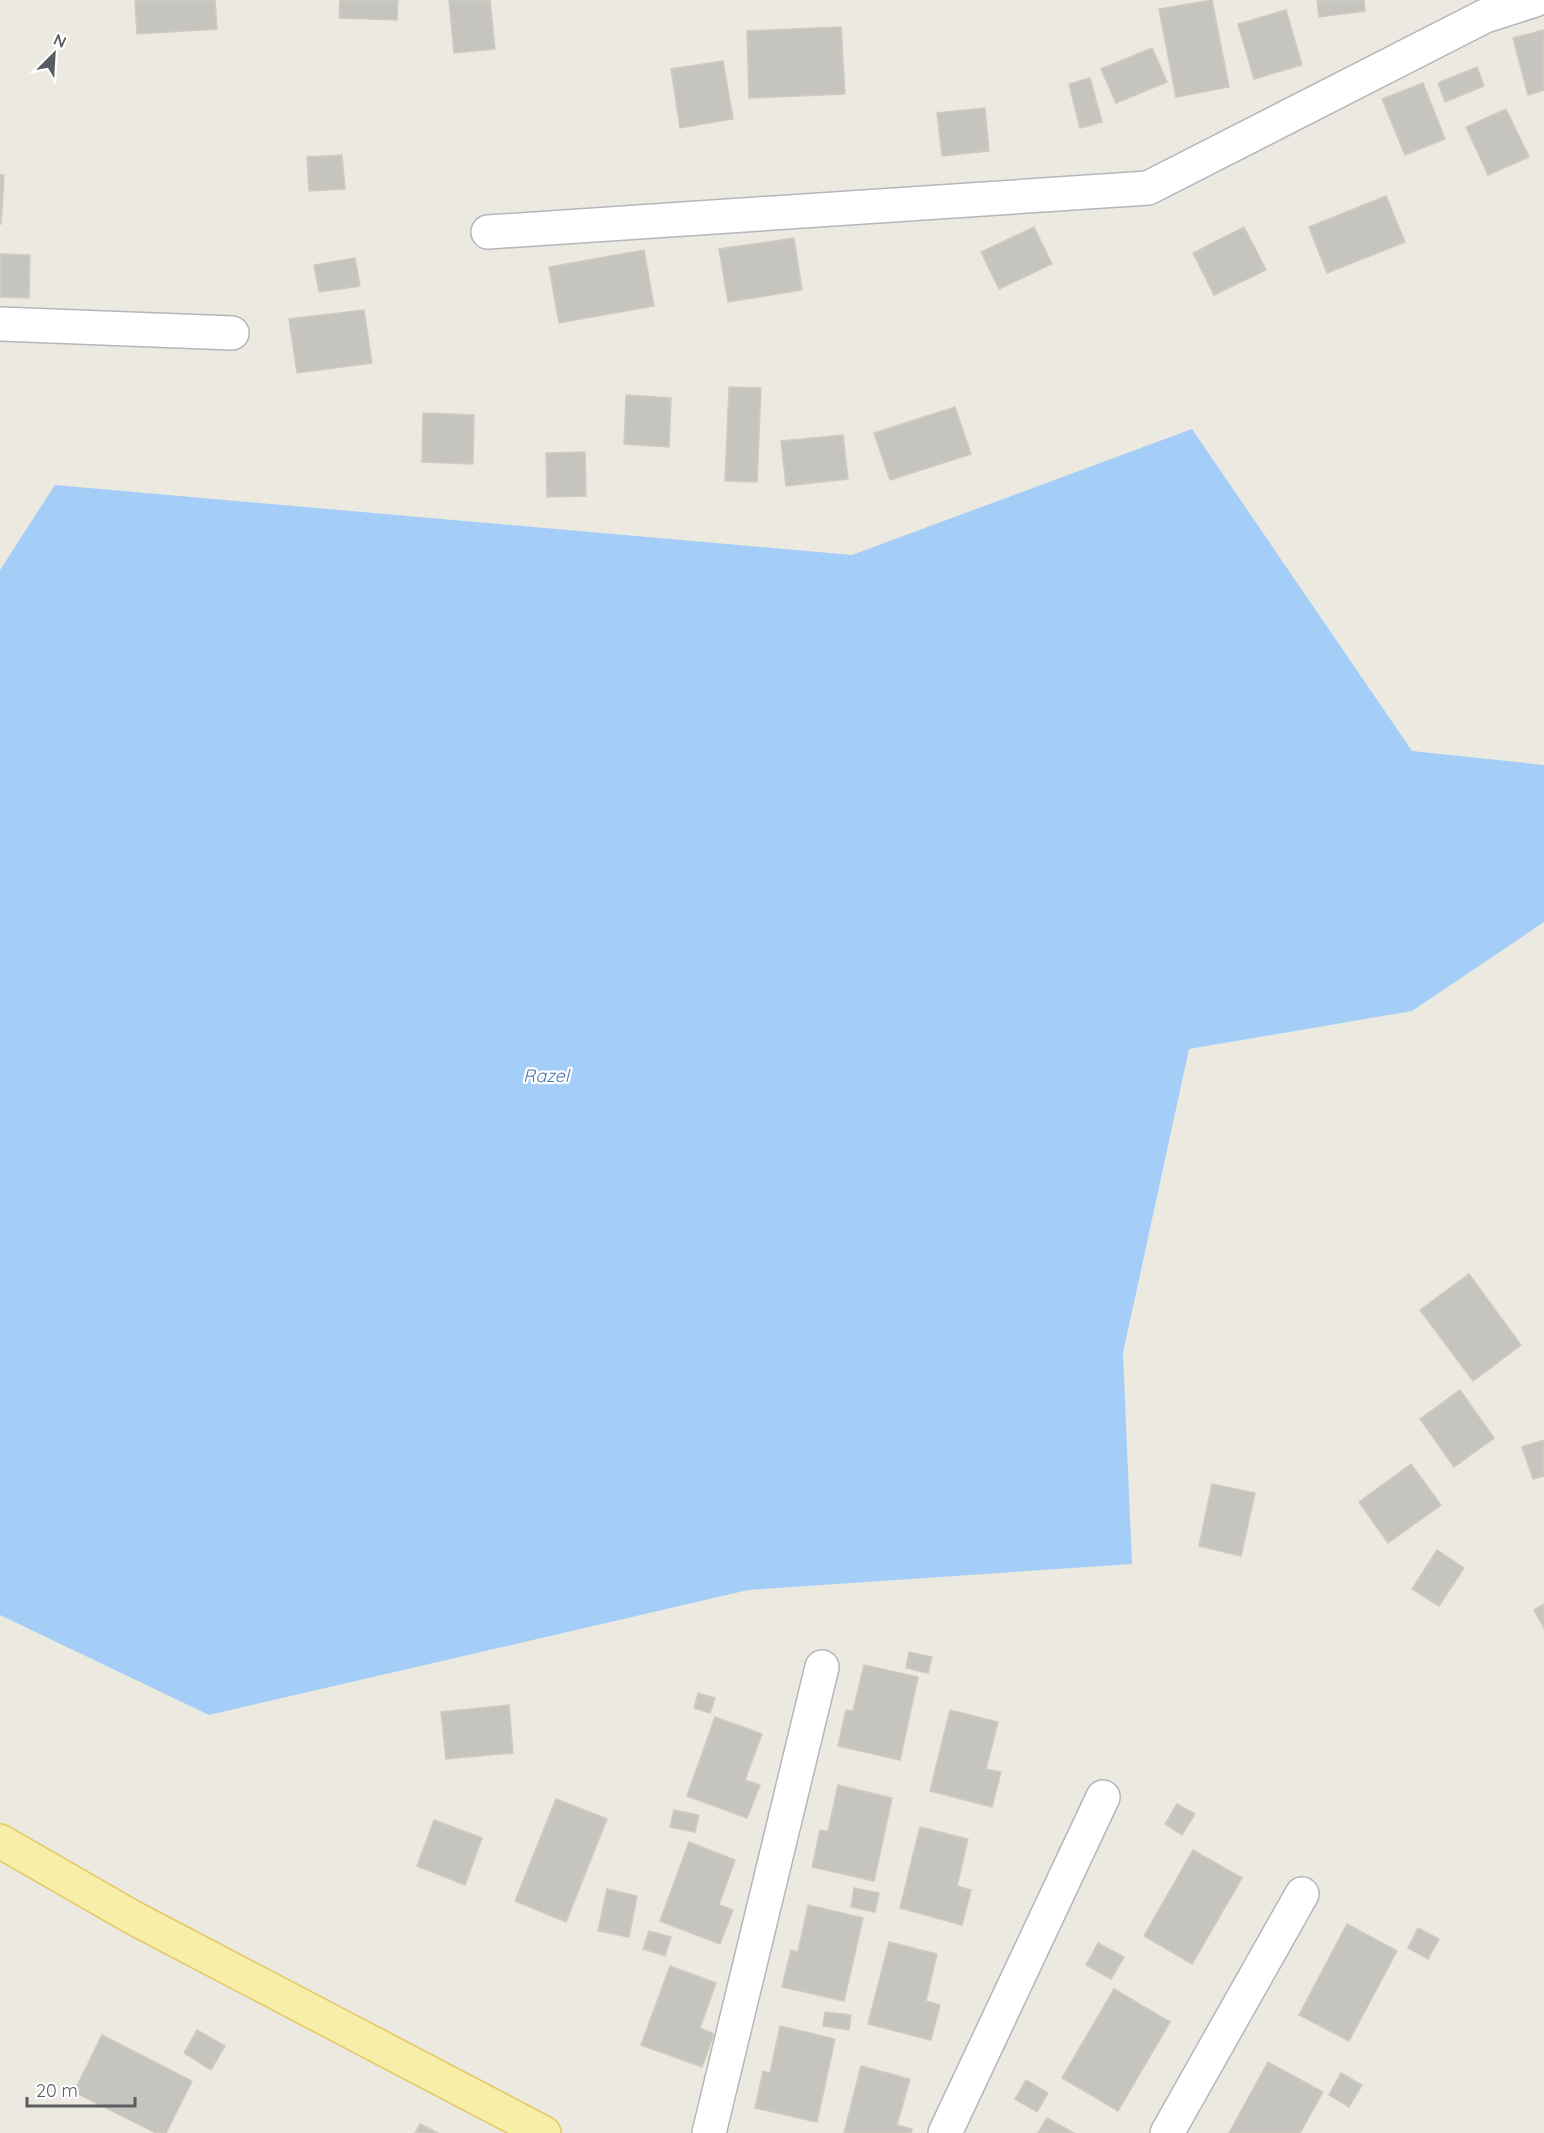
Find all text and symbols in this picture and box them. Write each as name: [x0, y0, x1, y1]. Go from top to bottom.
north arrow: [24, 24, 84, 84]
text: N: [51, 29, 70, 52]
water label: Razel: [523, 1064, 571, 1087]
scale bar: [27, 2070, 135, 2108]
text: 20 m: [36, 2079, 78, 2102]

